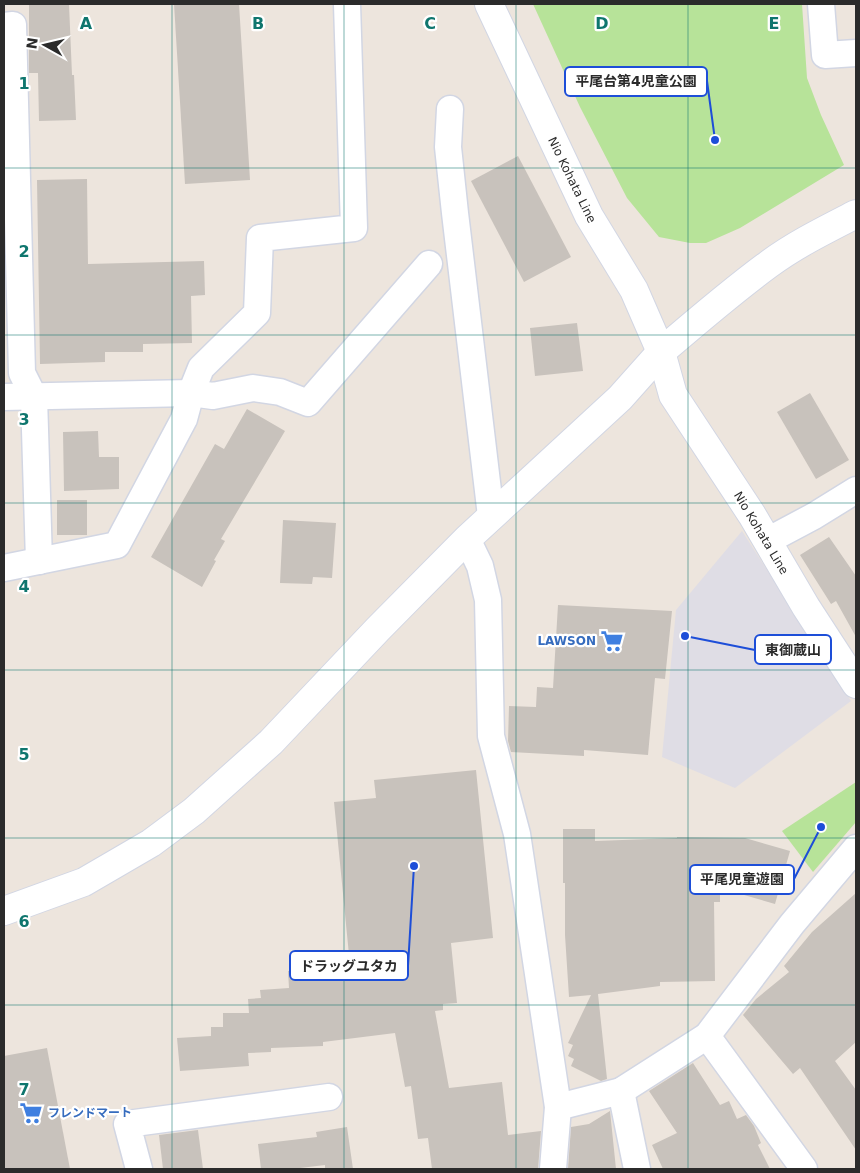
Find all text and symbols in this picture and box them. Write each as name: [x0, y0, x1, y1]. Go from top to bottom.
text: A: [80, 14, 93, 33]
text: B: [252, 14, 264, 33]
text: C: [424, 14, 436, 33]
text: D: [595, 14, 609, 33]
text: E: [769, 14, 779, 33]
north arrow: [20, 20, 70, 70]
text: N: [23, 36, 41, 50]
callout: 平尾台第4児童公園: [565, 67, 707, 96]
text: 平尾台第4児童公園: [575, 73, 697, 89]
text: 1: [18, 74, 30, 93]
street label: Nio Kohata Line: [545, 135, 599, 225]
text: 2: [18, 242, 30, 261]
text: 3: [18, 410, 30, 429]
street label: Nio Kohata Line: [731, 489, 791, 577]
text: 4: [18, 577, 30, 596]
supermarket icon: LAWSON: [599, 628, 625, 654]
place label: LAWSON: [537, 634, 596, 648]
callout: 東御蔵山: [755, 635, 831, 664]
text: 東御蔵山: [765, 642, 821, 658]
text: 5: [18, 745, 30, 764]
callout: 平尾児童遊園: [690, 865, 794, 894]
text: 平尾児童遊園: [700, 871, 784, 887]
text: 6: [18, 912, 30, 931]
callout: ドラッグユタカ: [290, 951, 408, 980]
text: ドラッグユタカ: [300, 958, 398, 974]
text: 7: [18, 1080, 30, 1099]
supermarket icon: フレンドマート: [18, 1100, 44, 1126]
place label: フレンドマート: [48, 1106, 132, 1120]

